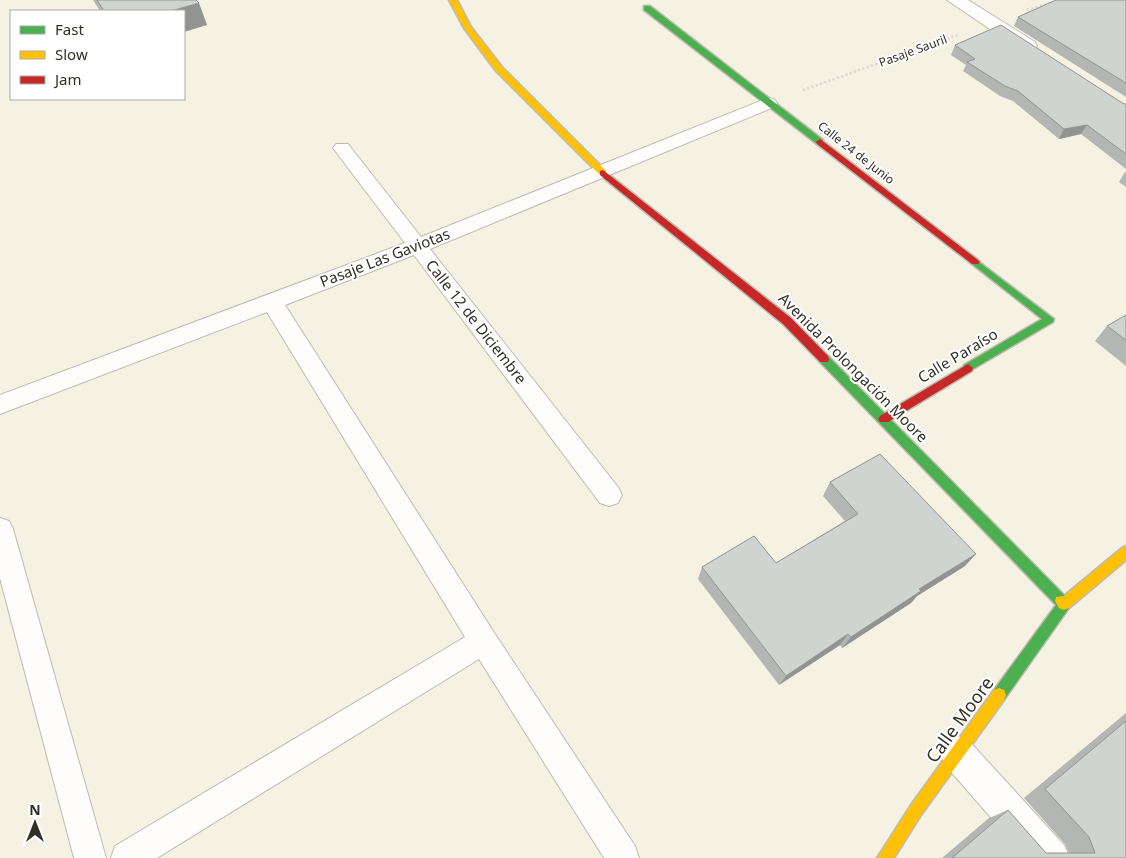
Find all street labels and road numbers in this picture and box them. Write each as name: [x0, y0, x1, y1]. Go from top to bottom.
street label: Pasaje Sauril: [876, 30, 949, 71]
street label: Calle 24 de Junio: [814, 117, 898, 188]
street label: Pasaje Las Gaviotas: [317, 223, 452, 291]
street label: Calle 12 de Diciembre: [422, 255, 532, 388]
street label: Avenida Prolongación Moore: [775, 288, 933, 446]
street label: Calle Paraíso: [914, 323, 1001, 387]
street label: Calle Moore: [920, 672, 999, 767]

